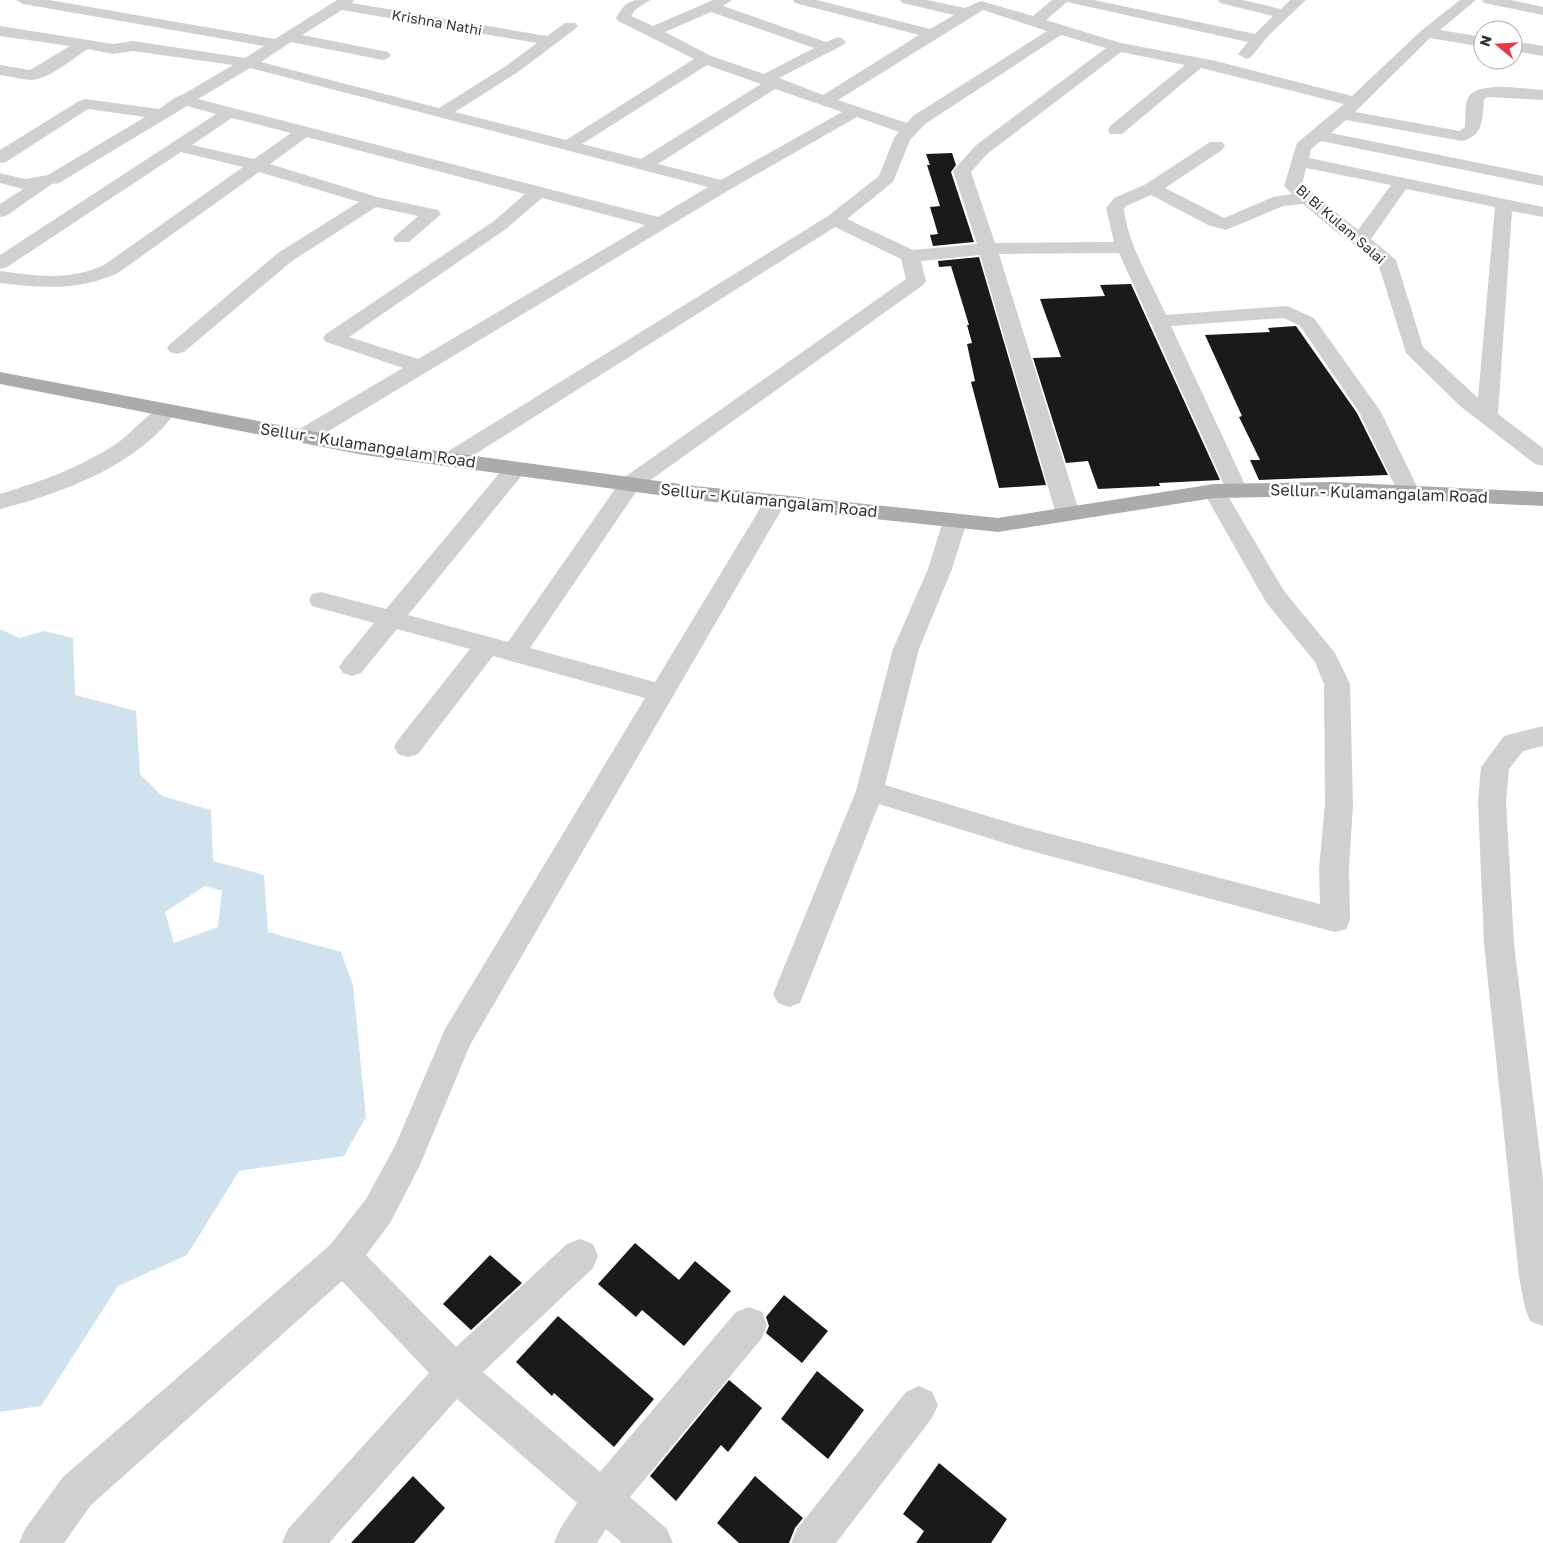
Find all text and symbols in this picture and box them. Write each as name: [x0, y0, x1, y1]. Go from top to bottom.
street label: Krishna Nathi: [391, 6, 483, 38]
north arrow: [1473, 20, 1523, 70]
text: N: [1475, 33, 1495, 49]
street label: Bi Bi Kulam Salai: [1293, 181, 1389, 267]
street label: Sellur - Kulamangalam Road: [259, 418, 477, 472]
street label: Sellur - Kulamangalam Road: [660, 479, 878, 521]
street label: Sellur - Kulamangalam Road: [1270, 479, 1488, 507]

